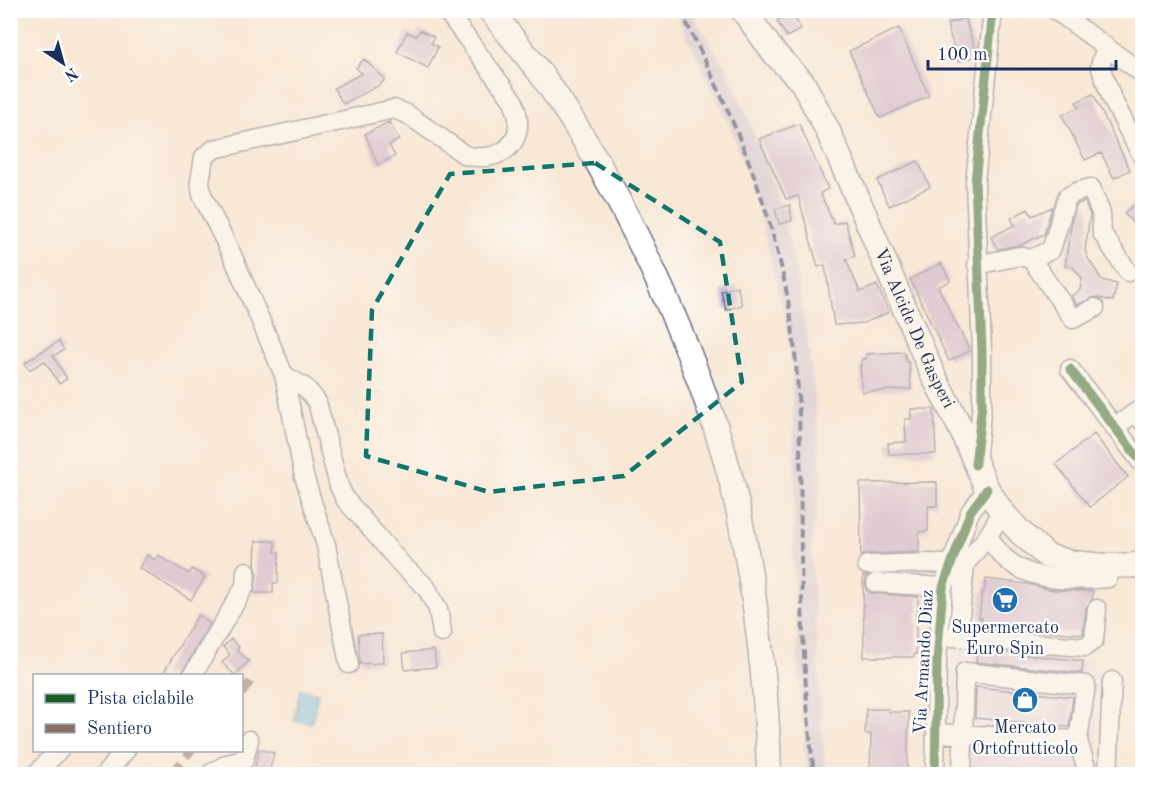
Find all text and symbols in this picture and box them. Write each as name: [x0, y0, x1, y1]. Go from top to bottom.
north arrow: [33, 33, 93, 93]
scale bar: [928, 33, 1116, 71]
text: 100 m: [937, 46, 988, 64]
text: N: [60, 63, 80, 84]
street label: Via Alcide De Gasperi: [871, 246, 958, 411]
supermarket icon: Supermercato Euro Spin: [990, 585, 1020, 615]
street label: Via Armando Diaz: [911, 589, 937, 735]
place label: Supermercato Euro Spin: [951, 619, 1059, 658]
legend: [33, 674, 243, 752]
shop icon: Mercato Ortofrutticolo: [1010, 685, 1040, 715]
text: Pista ciclabile: [87, 690, 194, 708]
place label: Mercato Ortofrutticolo: [972, 719, 1078, 758]
text: Sentiero: [87, 720, 152, 738]

